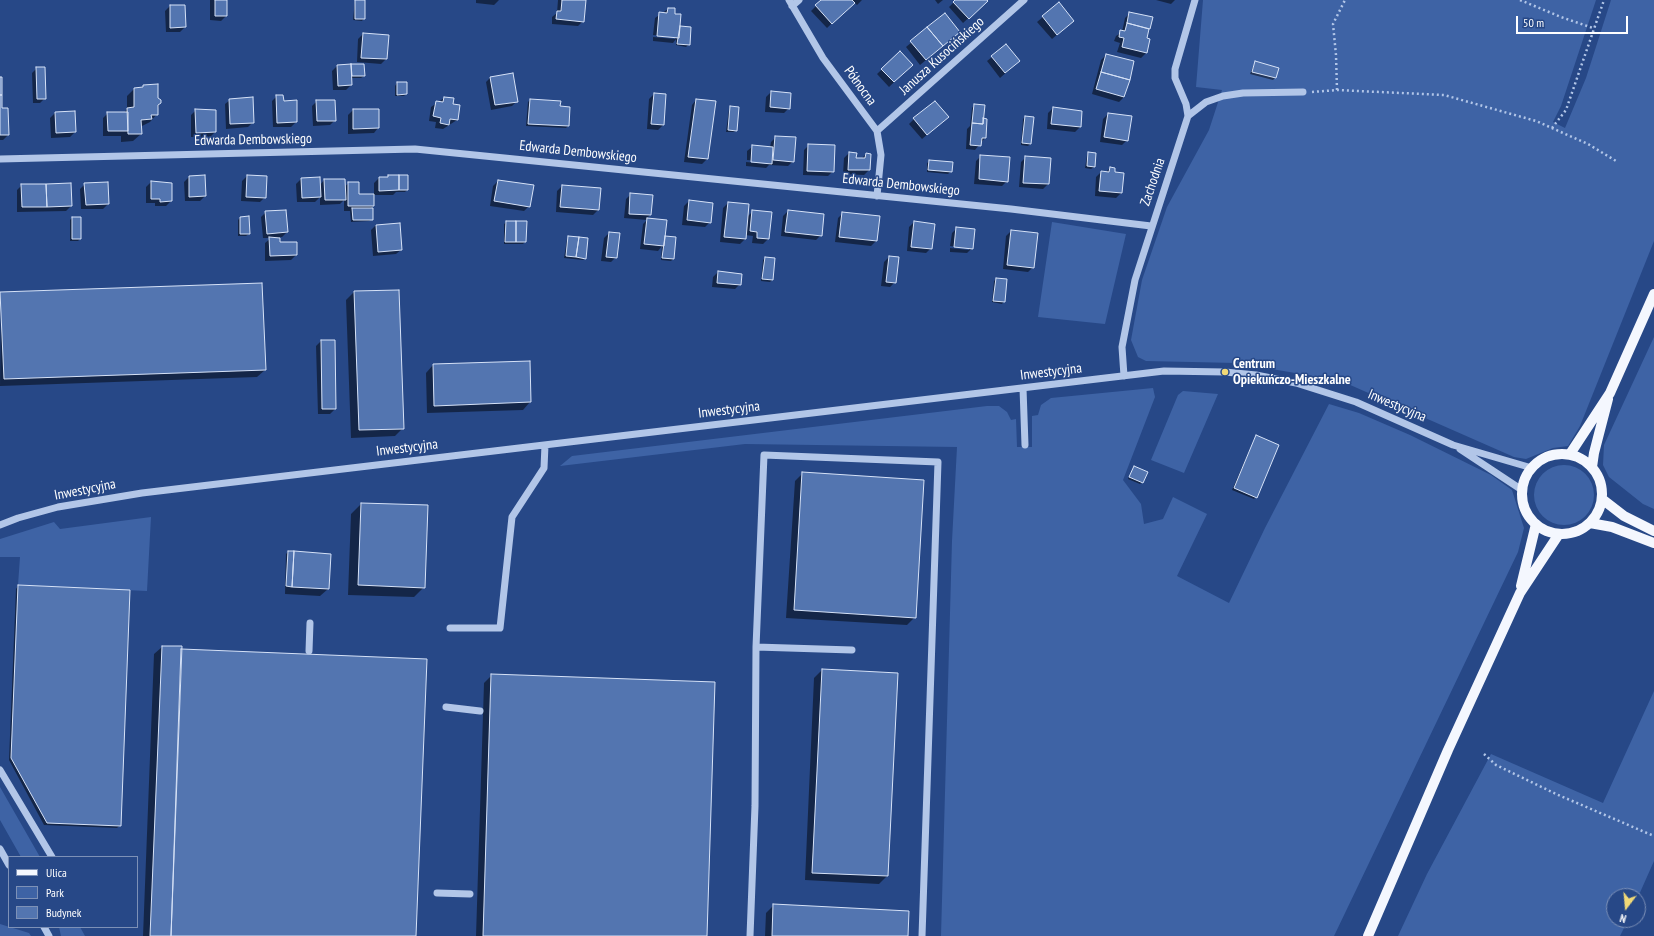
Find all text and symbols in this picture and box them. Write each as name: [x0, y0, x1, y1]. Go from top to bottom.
scale bar: [1518, 8, 1630, 34]
street label: Janusza Kusocińskiego: [896, 14, 988, 98]
text: 50 m: [1523, 15, 1544, 30]
street label: Północna: [840, 63, 880, 109]
street label: Edwarda Dembowskiego: [194, 131, 312, 149]
street label: Edwarda Dembowskiego: [519, 137, 637, 167]
street label: Zachodnia: [1137, 156, 1169, 208]
street label: Edwarda Dembowskiego: [842, 170, 960, 200]
place label: Centrum Opiekuńczo-Mieszkalne: [1233, 356, 1351, 388]
street label: Inwestycyjna: [1019, 360, 1083, 384]
marker: Centrum Opiekuńczo-Mieszkalne: [1220, 367, 1230, 377]
street label: Inwestycyjna: [1365, 386, 1429, 426]
street label: Inwestycyjna: [697, 398, 761, 422]
street label: Inwestycyjna: [375, 436, 439, 460]
street label: Inwestycyjna: [53, 476, 117, 504]
legend: [8, 856, 138, 928]
text: Ulica: [46, 865, 67, 880]
text: Park: [46, 885, 64, 900]
north arrow: [1606, 888, 1646, 928]
text: Budynek: [46, 905, 81, 920]
text: N: [1618, 911, 1628, 926]

